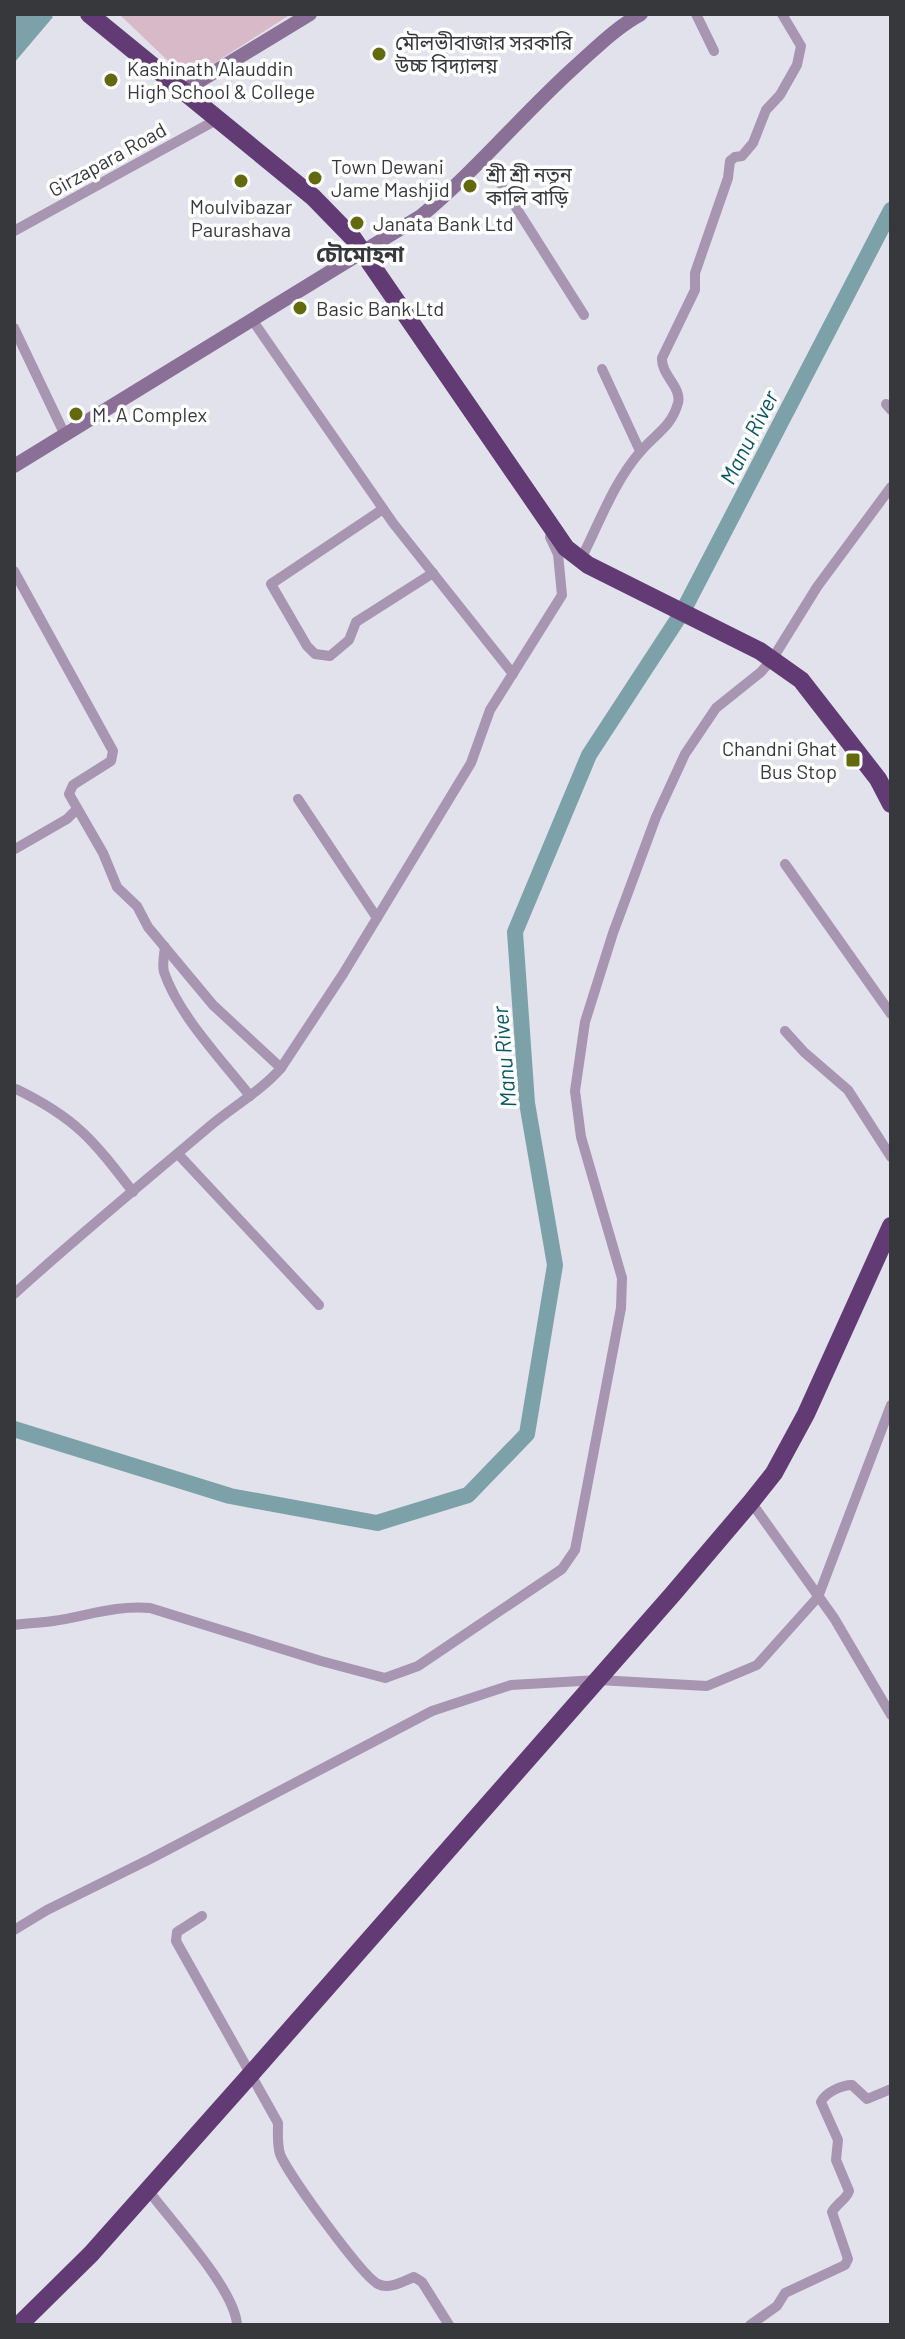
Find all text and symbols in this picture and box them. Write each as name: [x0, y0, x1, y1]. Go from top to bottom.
place label: মৌলভীবাজার সরকারি উচ্চ বিদ্যালয়: [394, 30, 574, 77]
marker: মৌলভীবাজার সরকারি উচ্চ বিদ্যালয়: [370, 45, 388, 63]
place label: Kashinath Alauddin High School & College: [127, 56, 315, 103]
marker: Kashinath Alauddin High School & College: [102, 71, 120, 89]
street label: Girzapara Road: [44, 117, 170, 201]
place label: Town Dewani Jame Mashjid: [331, 154, 450, 201]
place label: শ্রী শ্রী নতুন কালি বাড়ি: [485, 162, 573, 209]
marker: Town Dewani Jame Mashjid: [306, 169, 324, 187]
marker: Moulvibazar Paurashava: [232, 172, 250, 190]
marker: শ্রী শ্রী নতুন কালি বাড়ি: [461, 177, 479, 195]
place label: Moulvibazar Paurashava: [190, 194, 292, 241]
place label: Janata Bank Ltd: [373, 211, 514, 235]
marker: Janata Bank Ltd: [348, 214, 366, 232]
district label: চৌমোহনা: [316, 240, 405, 266]
place label: Basic Bank Ltd: [316, 296, 444, 320]
marker: Basic Bank Ltd: [291, 299, 309, 317]
water label: Manu River: [713, 385, 783, 488]
place label: M. A Complex: [92, 402, 208, 426]
marker: M. A Complex: [67, 405, 85, 423]
place label: Chandni Ghat Bus Stop: [722, 736, 837, 783]
marker: Chandni Ghat Bus Stop: [844, 751, 862, 769]
water label: Manu River: [486, 1004, 520, 1109]

